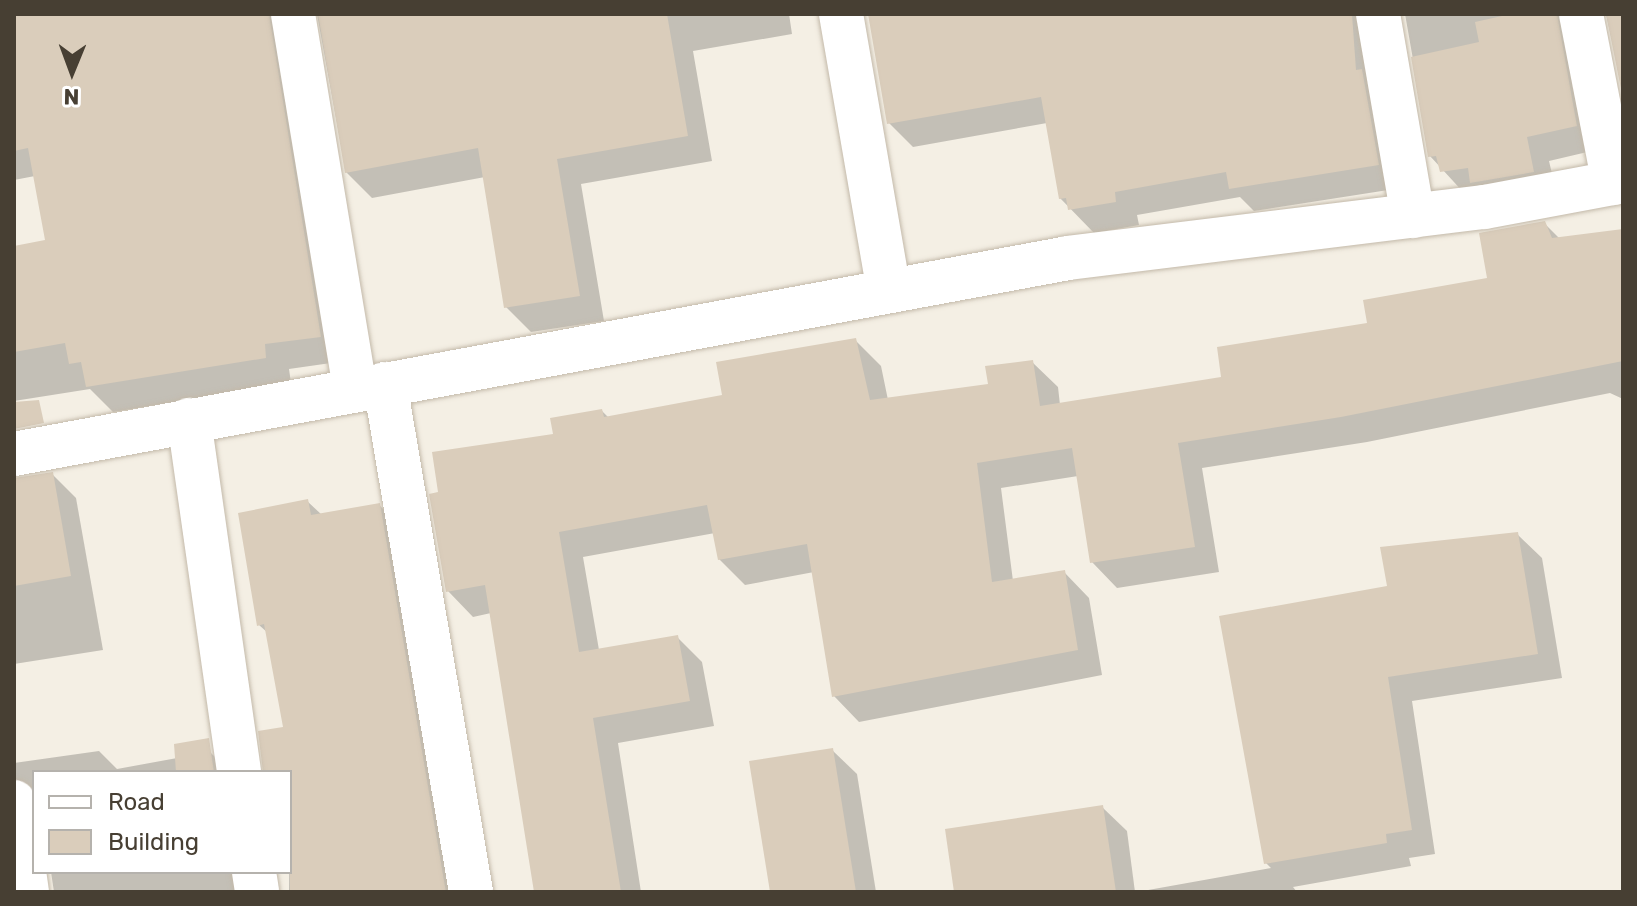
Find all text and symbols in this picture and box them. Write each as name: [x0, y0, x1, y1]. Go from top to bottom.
north arrow: [32, 32, 112, 112]
text: N: [63, 83, 80, 110]
legend: [32, 770, 292, 874]
text: Road: [108, 788, 165, 816]
text: Building: [108, 828, 199, 856]

